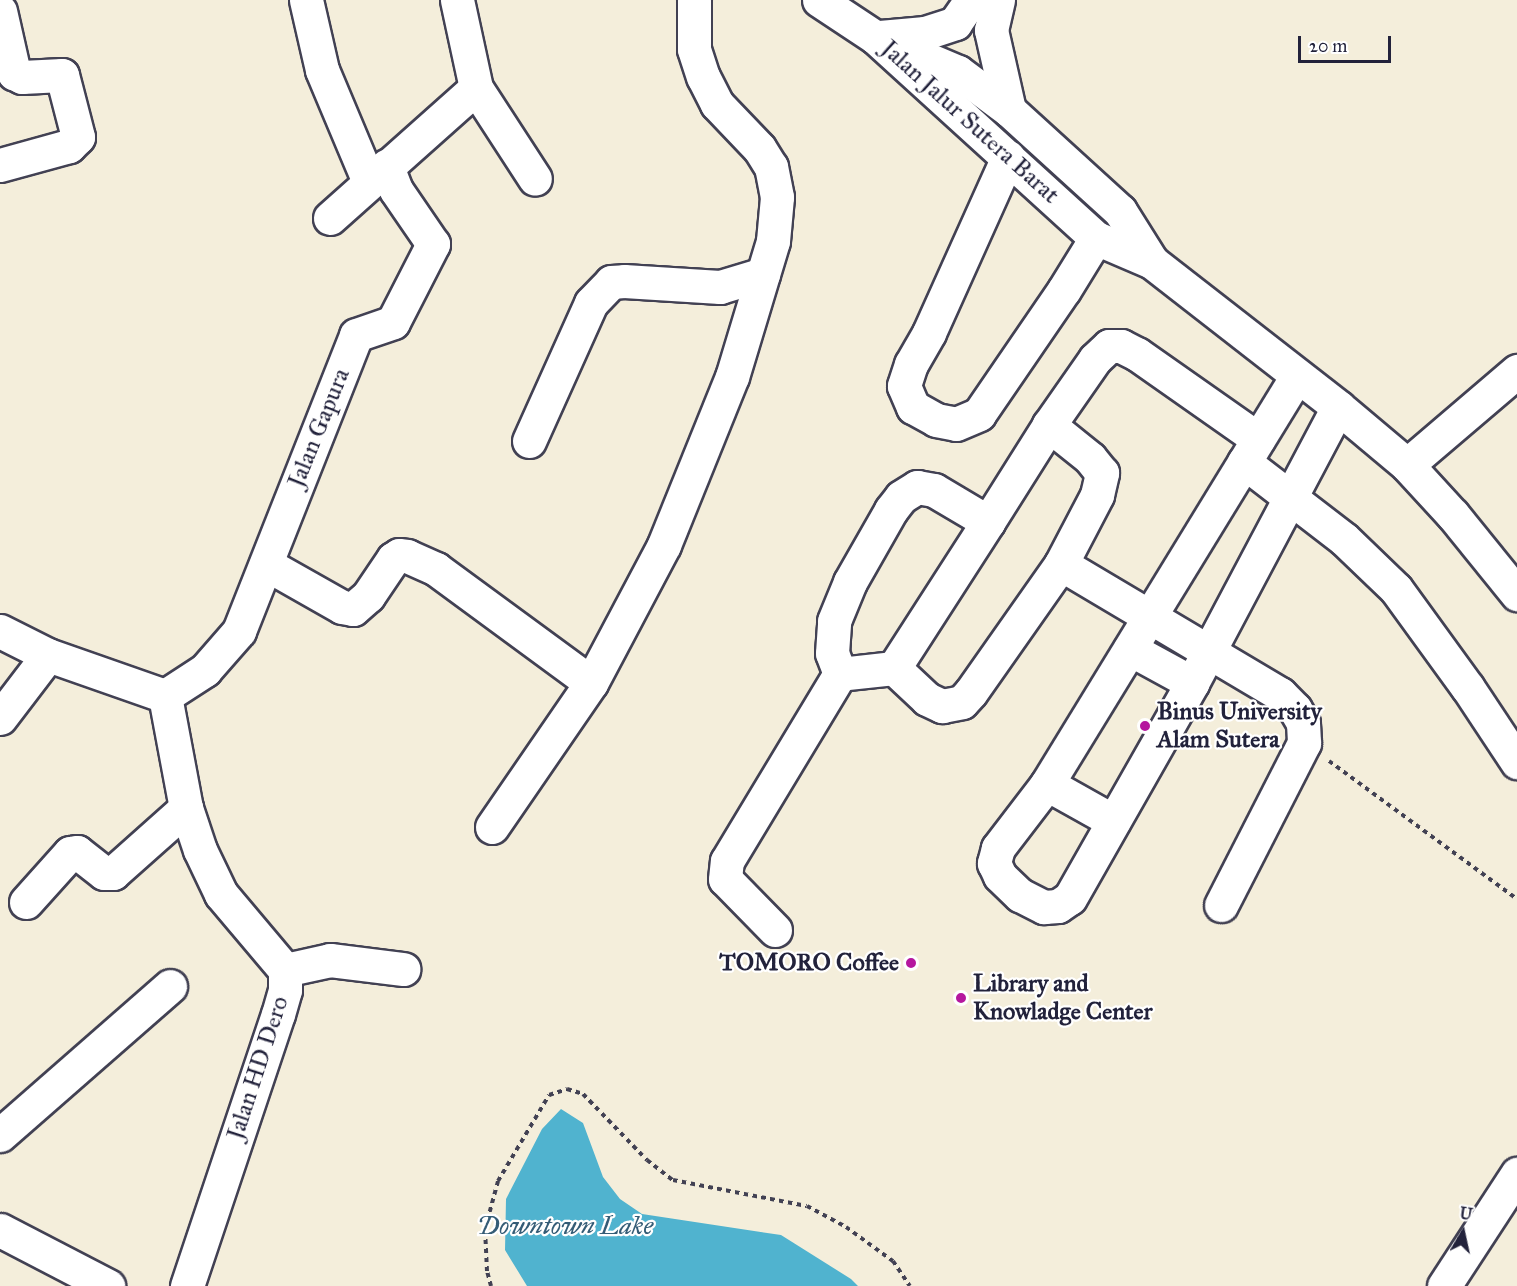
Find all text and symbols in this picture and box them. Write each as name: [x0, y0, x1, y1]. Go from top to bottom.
scale bar: [1301, 24, 1394, 62]
street label: Jalan Jalur Sutera Barat: [875, 34, 1065, 210]
text: 20 m: [1309, 35, 1347, 57]
street label: Jalan Gapura: [282, 364, 356, 492]
place label: Binus University Alam Sutera: [1157, 698, 1322, 754]
marker: Binus University Alam Sutera: [1138, 719, 1152, 733]
place label: TOMORO Coffee: [719, 949, 899, 977]
marker: TOMORO Coffee: [904, 956, 918, 970]
place label: Library and Knowladge Center: [973, 970, 1153, 1026]
marker: Library and Knowladge Center: [954, 991, 968, 1005]
street label: Jalan HD Dero: [221, 993, 295, 1143]
north arrow: [1433, 1202, 1493, 1262]
text: U: [1458, 1203, 1474, 1224]
water label: Downtown Lake: [477, 1210, 653, 1242]

